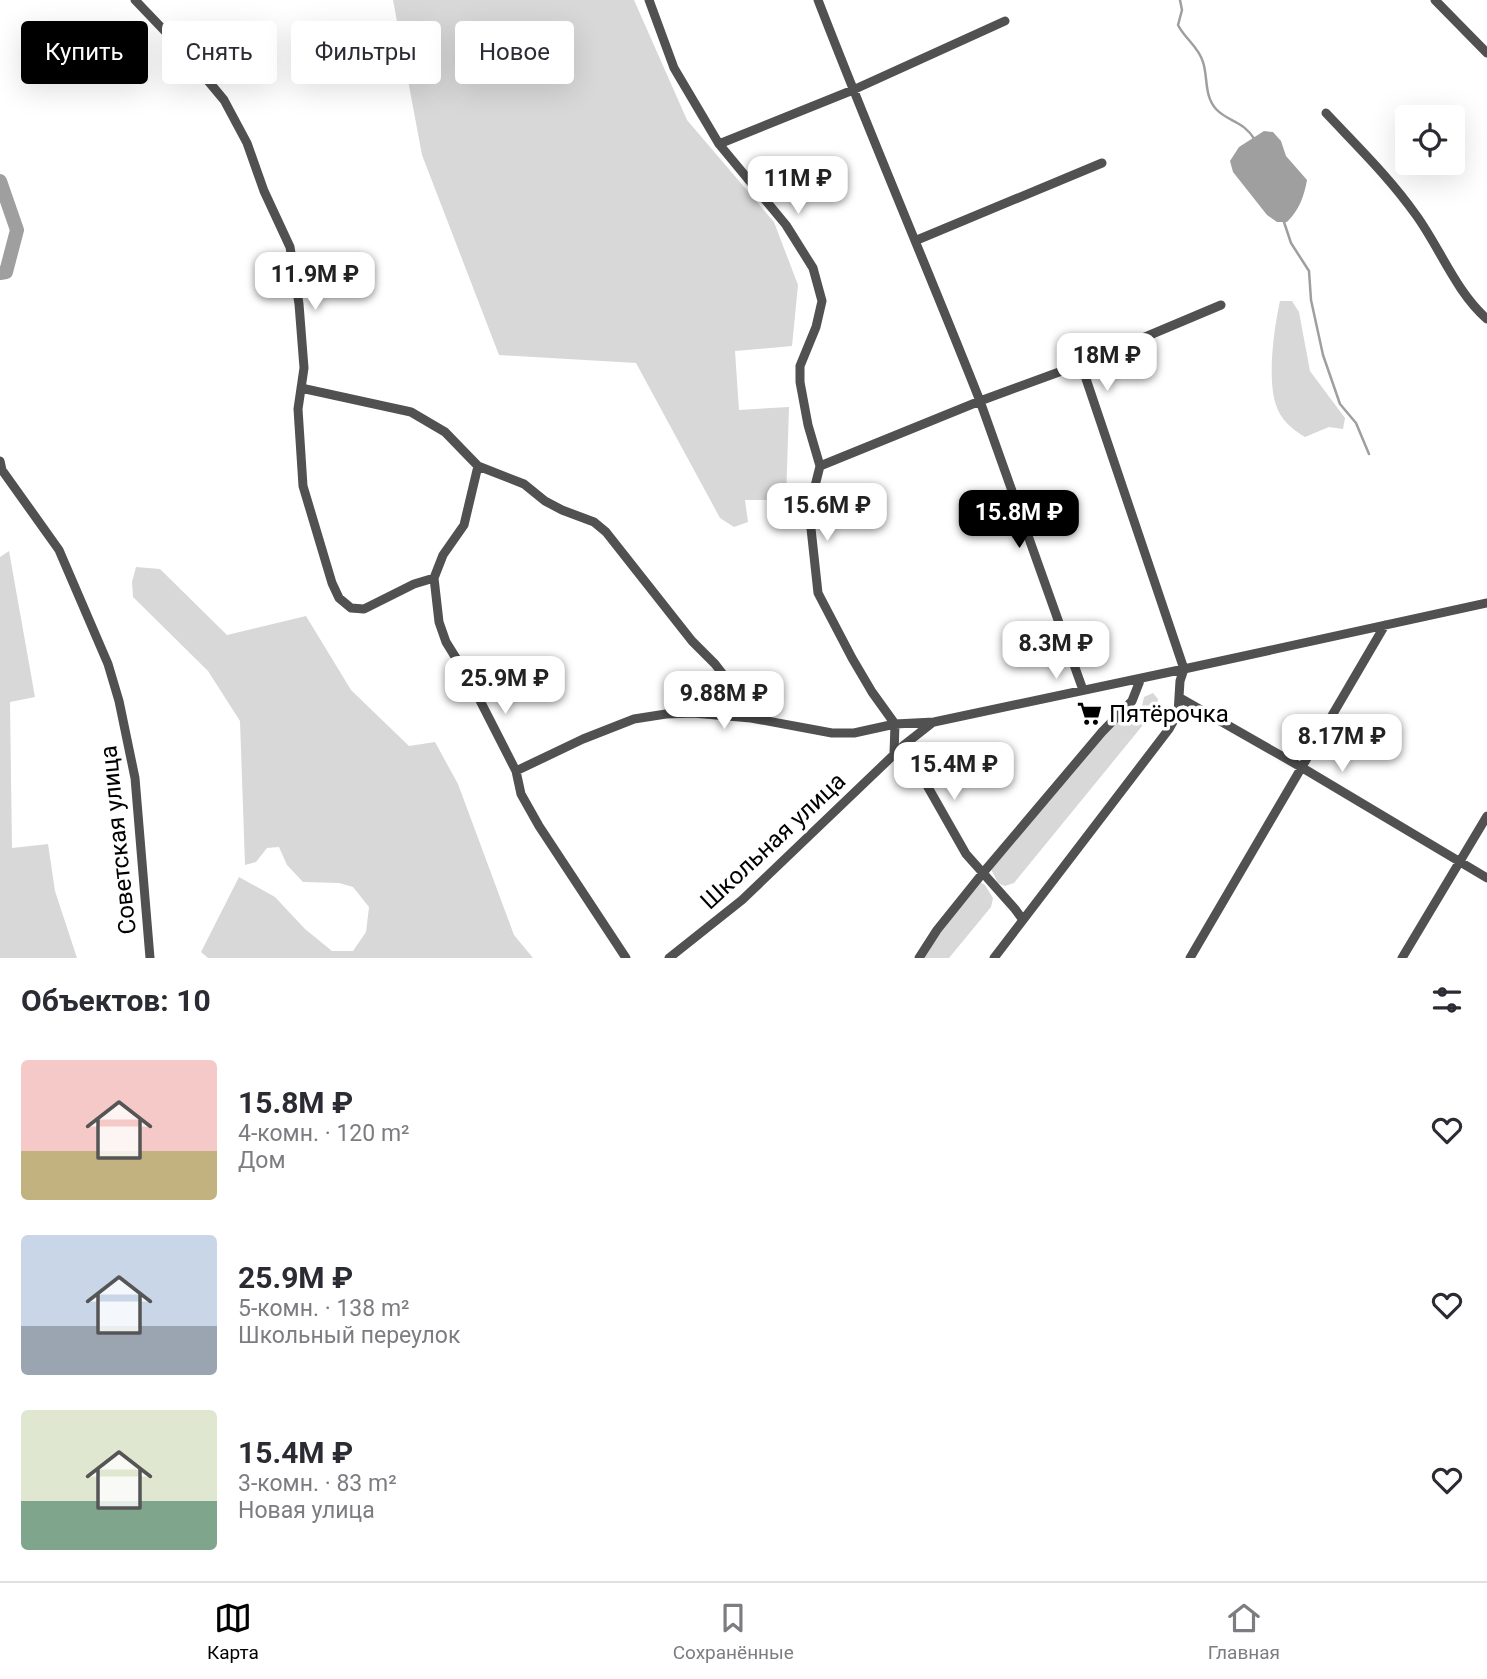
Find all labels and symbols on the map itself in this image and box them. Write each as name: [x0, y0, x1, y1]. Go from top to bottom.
pin: 11M ₽: [749, 156, 847, 216]
pin: 11.9M ₽: [250, 252, 380, 312]
pin: 18M ₽: [1058, 334, 1156, 393]
pin: 15.6M ₽: [762, 484, 892, 543]
pin: 15.8M ₽: [954, 490, 1084, 550]
pin: 8.3M ₽: [999, 622, 1113, 681]
pin: 25.9M ₽: [440, 656, 570, 716]
pin: 9.88M ₽: [659, 672, 789, 731]
supermarket icon: Пятёрочка: [1075, 700, 1103, 728]
place label: Пятёрочка: [1109, 700, 1229, 728]
pin: 8.17M ₽: [1277, 714, 1407, 774]
pin: 15.4M ₽: [889, 742, 1019, 802]
street label: Советская улица: [94, 744, 142, 936]
street label: Школьная улица: [695, 767, 851, 915]

